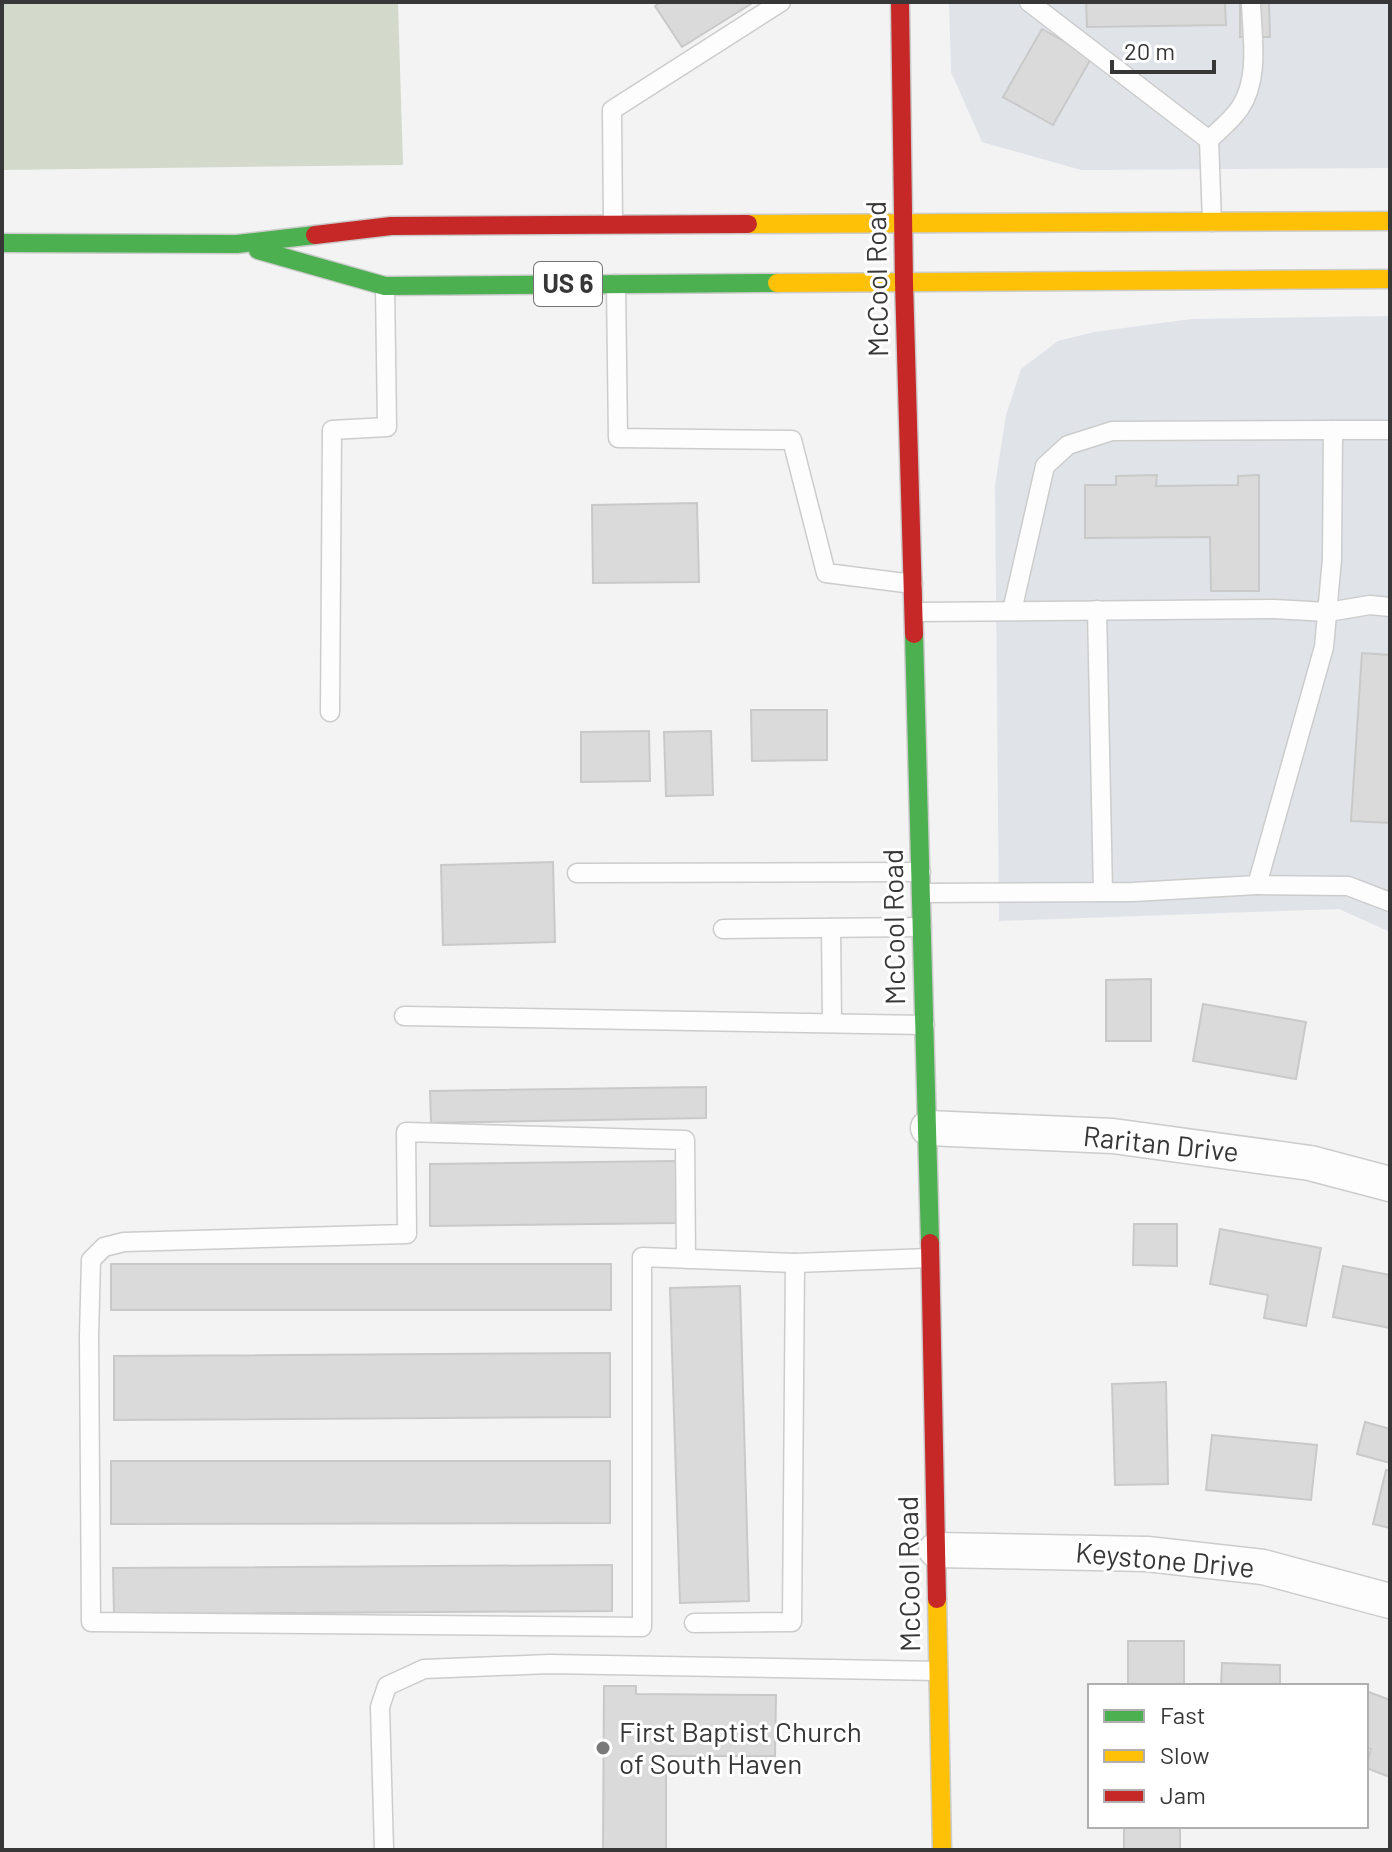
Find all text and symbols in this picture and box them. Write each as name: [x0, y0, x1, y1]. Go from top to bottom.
scale bar: [1112, 24, 1214, 74]
text: 20 m: [1124, 36, 1175, 65]
street label: McCool Road: [858, 201, 894, 357]
road number: US 6: [534, 262, 602, 306]
street label: McCool Road: [875, 849, 911, 1005]
street label: Raritan Drive: [1082, 1118, 1241, 1168]
street label: McCool Road: [890, 1496, 926, 1652]
street label: Keystone Drive: [1074, 1534, 1256, 1584]
legend: [1088, 1684, 1368, 1828]
text: Fast: [1160, 1700, 1205, 1729]
place label: First Baptist Church of South Haven: [619, 1714, 862, 1780]
marker: First Baptist Church of South Haven: [594, 1739, 612, 1757]
text: Slow: [1160, 1740, 1209, 1769]
text: Jam: [1160, 1780, 1206, 1809]

